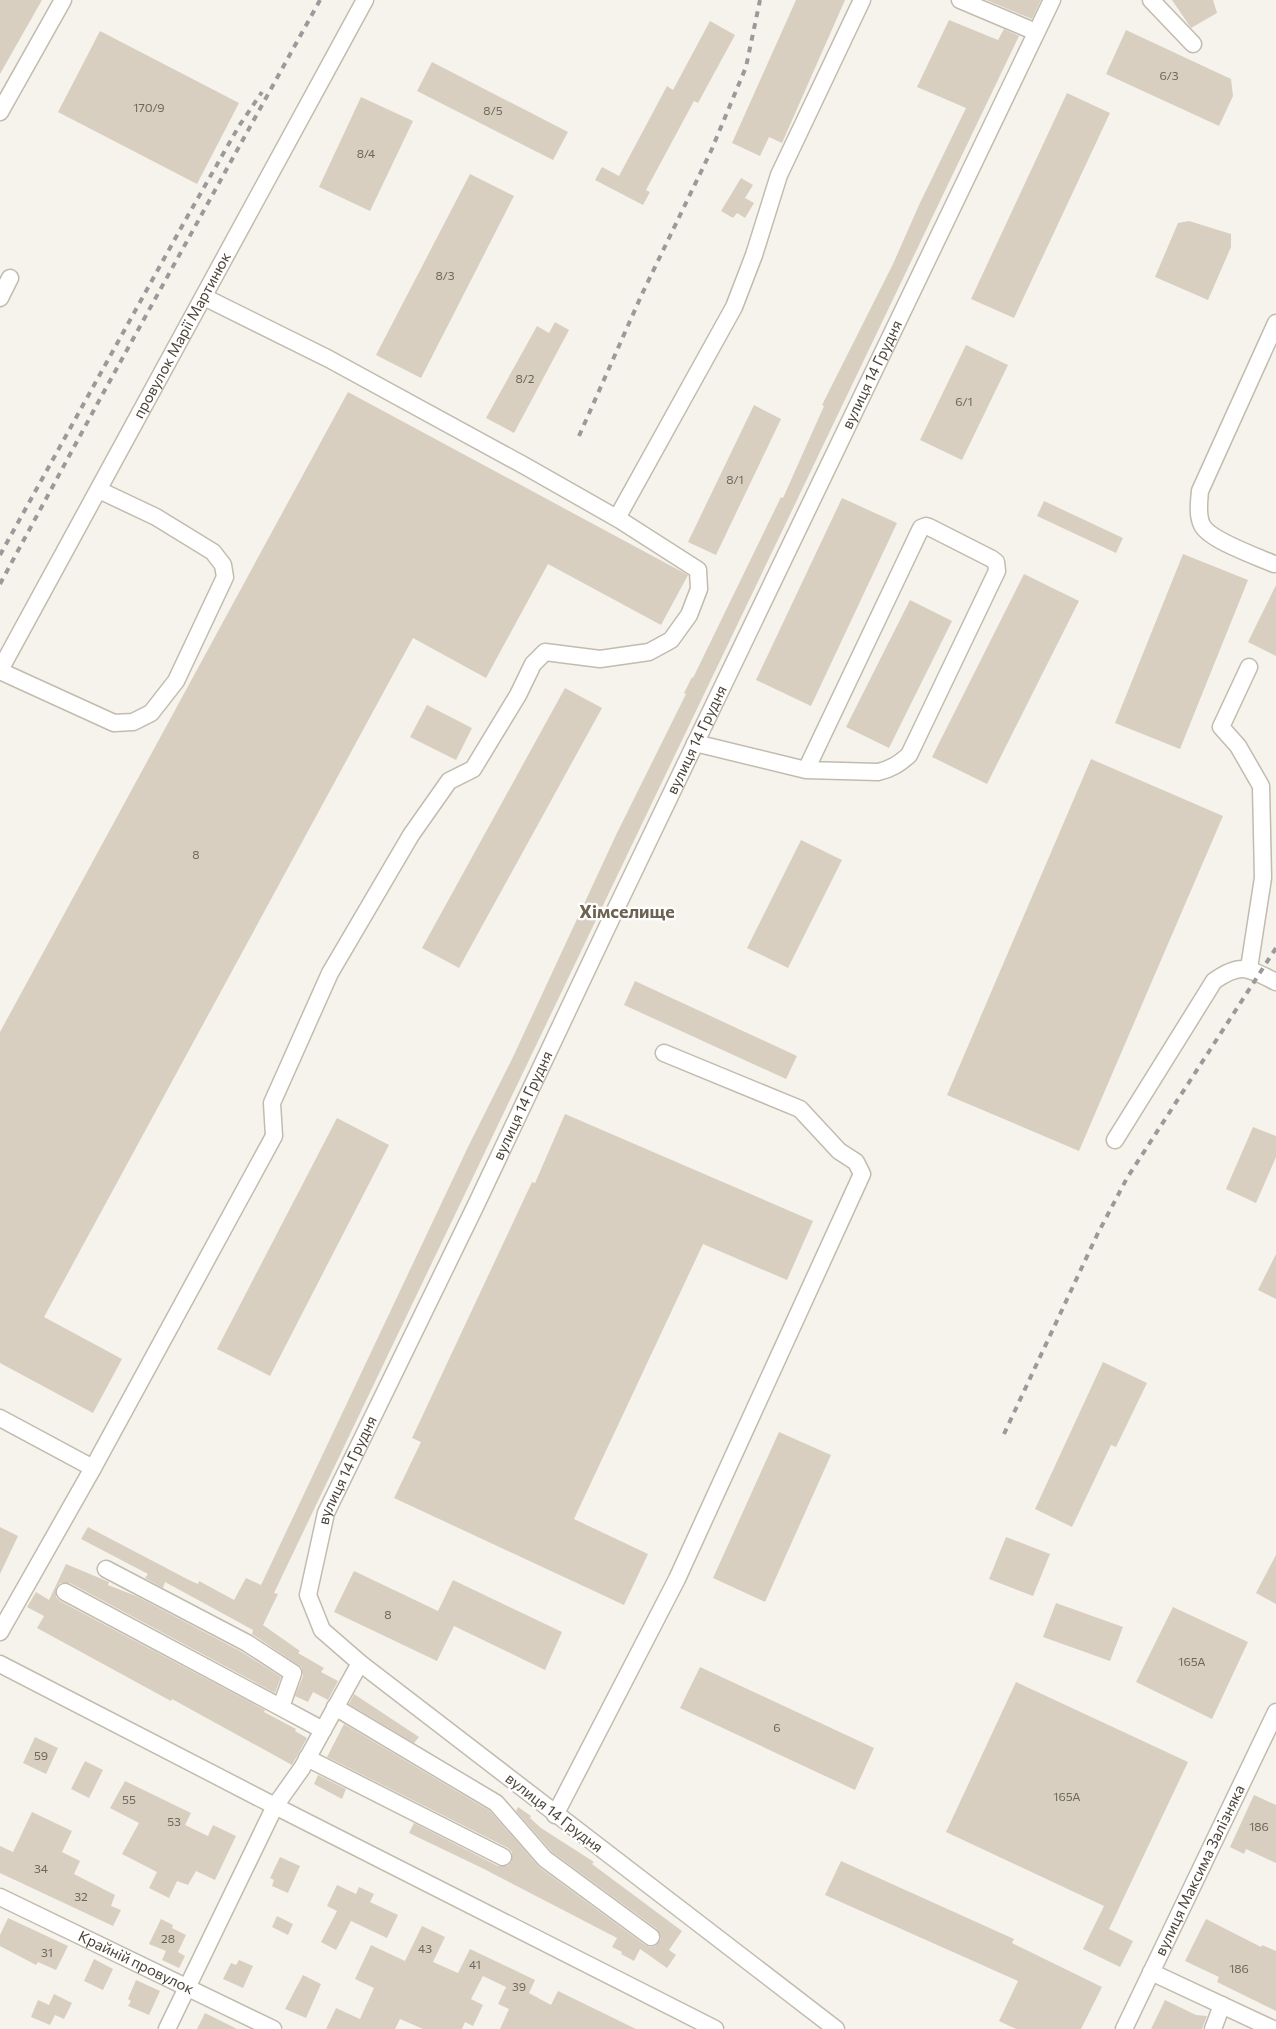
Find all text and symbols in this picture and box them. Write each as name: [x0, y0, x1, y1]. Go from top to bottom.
house number: 6/3: [1159, 68, 1179, 82]
house number: 170/9: [133, 100, 165, 114]
house number: 8/5: [483, 103, 503, 117]
house number: 8/4: [357, 146, 375, 160]
street label: провулок Марії Мартинюк: [129, 249, 234, 421]
house number: 8/3: [435, 268, 455, 282]
street label: вулиця 14 Грудня: [838, 317, 905, 432]
house number: 8/2: [515, 371, 535, 385]
house number: 6/1: [955, 394, 973, 408]
house number: 8/1: [726, 472, 744, 486]
street label: вулиця 14 Грудня: [662, 682, 730, 797]
house number: 8: [192, 847, 200, 861]
district label: Хімселище: [579, 900, 675, 922]
street label: вулиця 14 Грудня: [489, 1048, 555, 1163]
street label: вулиця 14 Грудня: [314, 1413, 380, 1526]
house number: 8: [384, 1607, 392, 1621]
house number: 165А: [1178, 1654, 1206, 1668]
house number: 6: [773, 1720, 781, 1734]
house number: 59: [34, 1748, 48, 1762]
street label: вулиця 14 Грудня: [502, 1769, 607, 1856]
street label: вулиця Максима Залізняка: [1151, 1781, 1248, 1958]
house number: 165А: [1053, 1789, 1081, 1803]
house number: 55: [122, 1792, 136, 1806]
house number: 53: [167, 1814, 181, 1828]
house number: 186: [1249, 1819, 1269, 1833]
house number: 34: [34, 1861, 48, 1875]
house number: 32: [74, 1889, 88, 1903]
street label: Крайній провулок: [76, 1926, 197, 1997]
house number: 28: [161, 1931, 175, 1945]
house number: 43: [418, 1941, 432, 1955]
house number: 31: [41, 1945, 53, 1959]
house number: 41: [469, 1957, 481, 1971]
house number: 186: [1229, 1961, 1249, 1975]
house number: 39: [512, 1979, 526, 1993]

